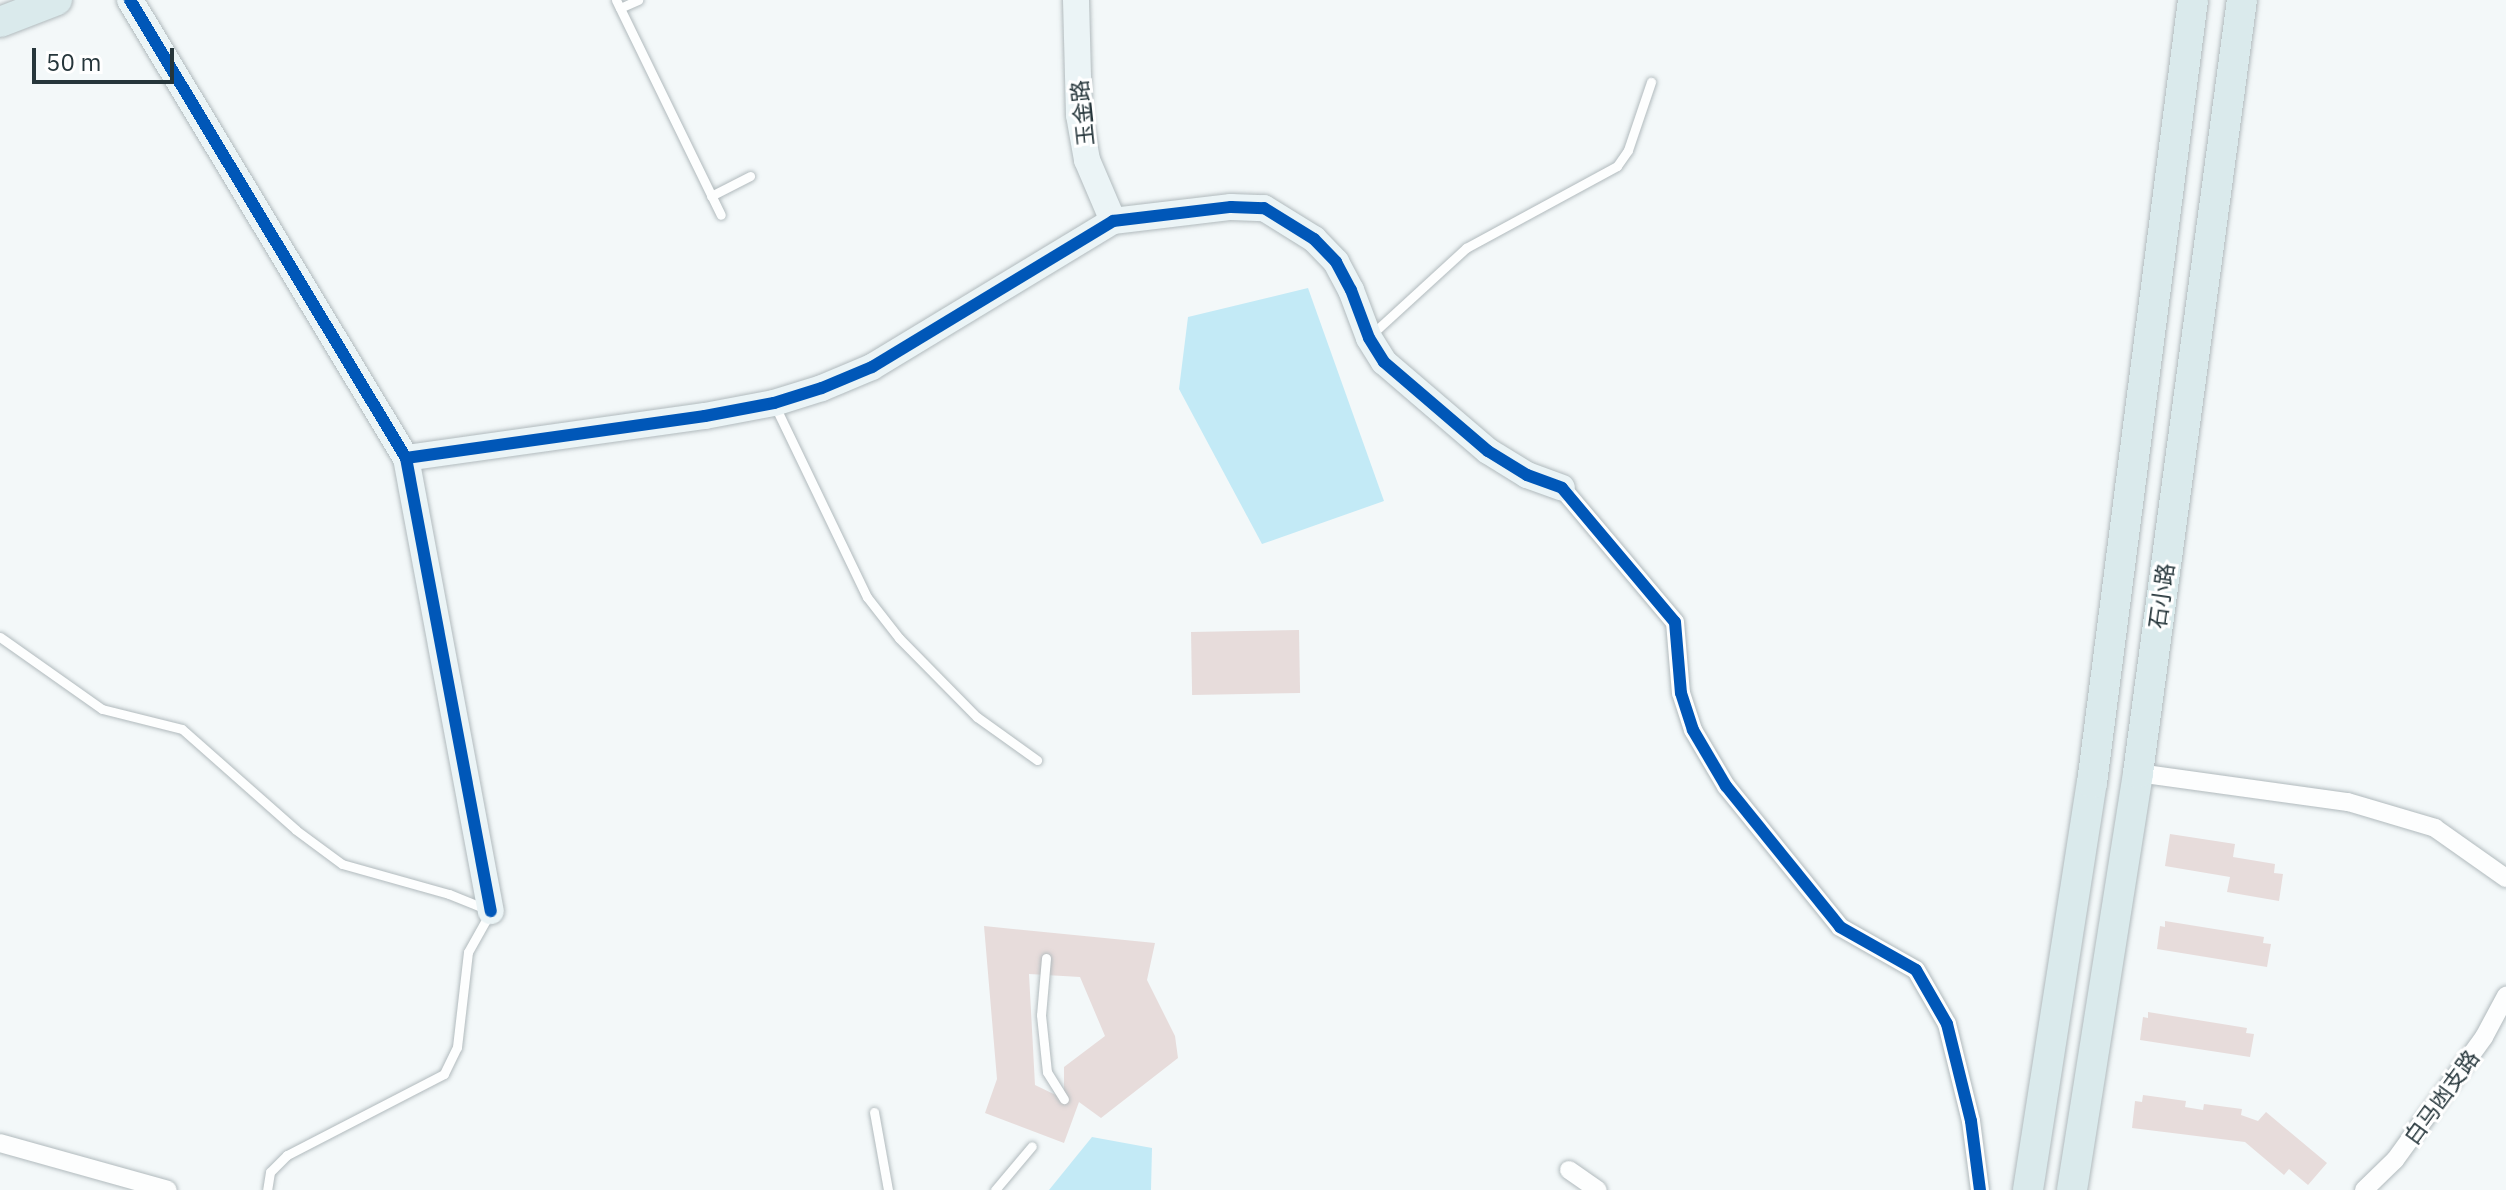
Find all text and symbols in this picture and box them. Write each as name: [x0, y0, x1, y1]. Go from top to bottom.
scale bar: [36, 32, 178, 82]
text: 50 m: [46, 46, 101, 78]
street label: 玉金路: [1065, 79, 1099, 147]
street label: 石小路: [2143, 561, 2179, 631]
street label: 白马凼支路: [2398, 1045, 2484, 1149]

